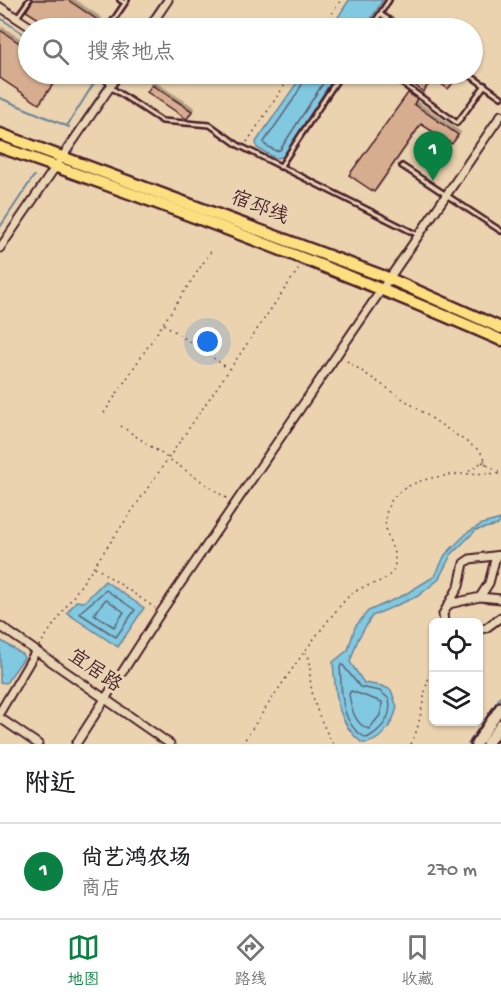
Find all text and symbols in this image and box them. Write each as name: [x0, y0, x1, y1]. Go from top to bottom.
search box: [18, 18, 483, 84]
icon: search: [39, 35, 72, 68]
text: 搜索地点: [87, 41, 175, 67]
pin: 1: [414, 132, 452, 181]
street label: 宿邳线: [227, 186, 292, 230]
your location: [193, 327, 222, 356]
map controls: [429, 618, 483, 726]
button: locate: [429, 618, 483, 672]
street label: 宜居路: [63, 644, 127, 699]
button: layers: [429, 672, 483, 726]
text: 附近: [24, 771, 76, 802]
text: 尚艺鸿农场: [81, 847, 191, 873]
text: 1: [39, 860, 48, 883]
text: 270 m: [427, 860, 477, 883]
text: 商店: [81, 879, 121, 902]
tab: 地图: [67, 931, 100, 991]
tab: 路线: [234, 931, 267, 991]
tab: 收藏: [401, 931, 434, 991]

